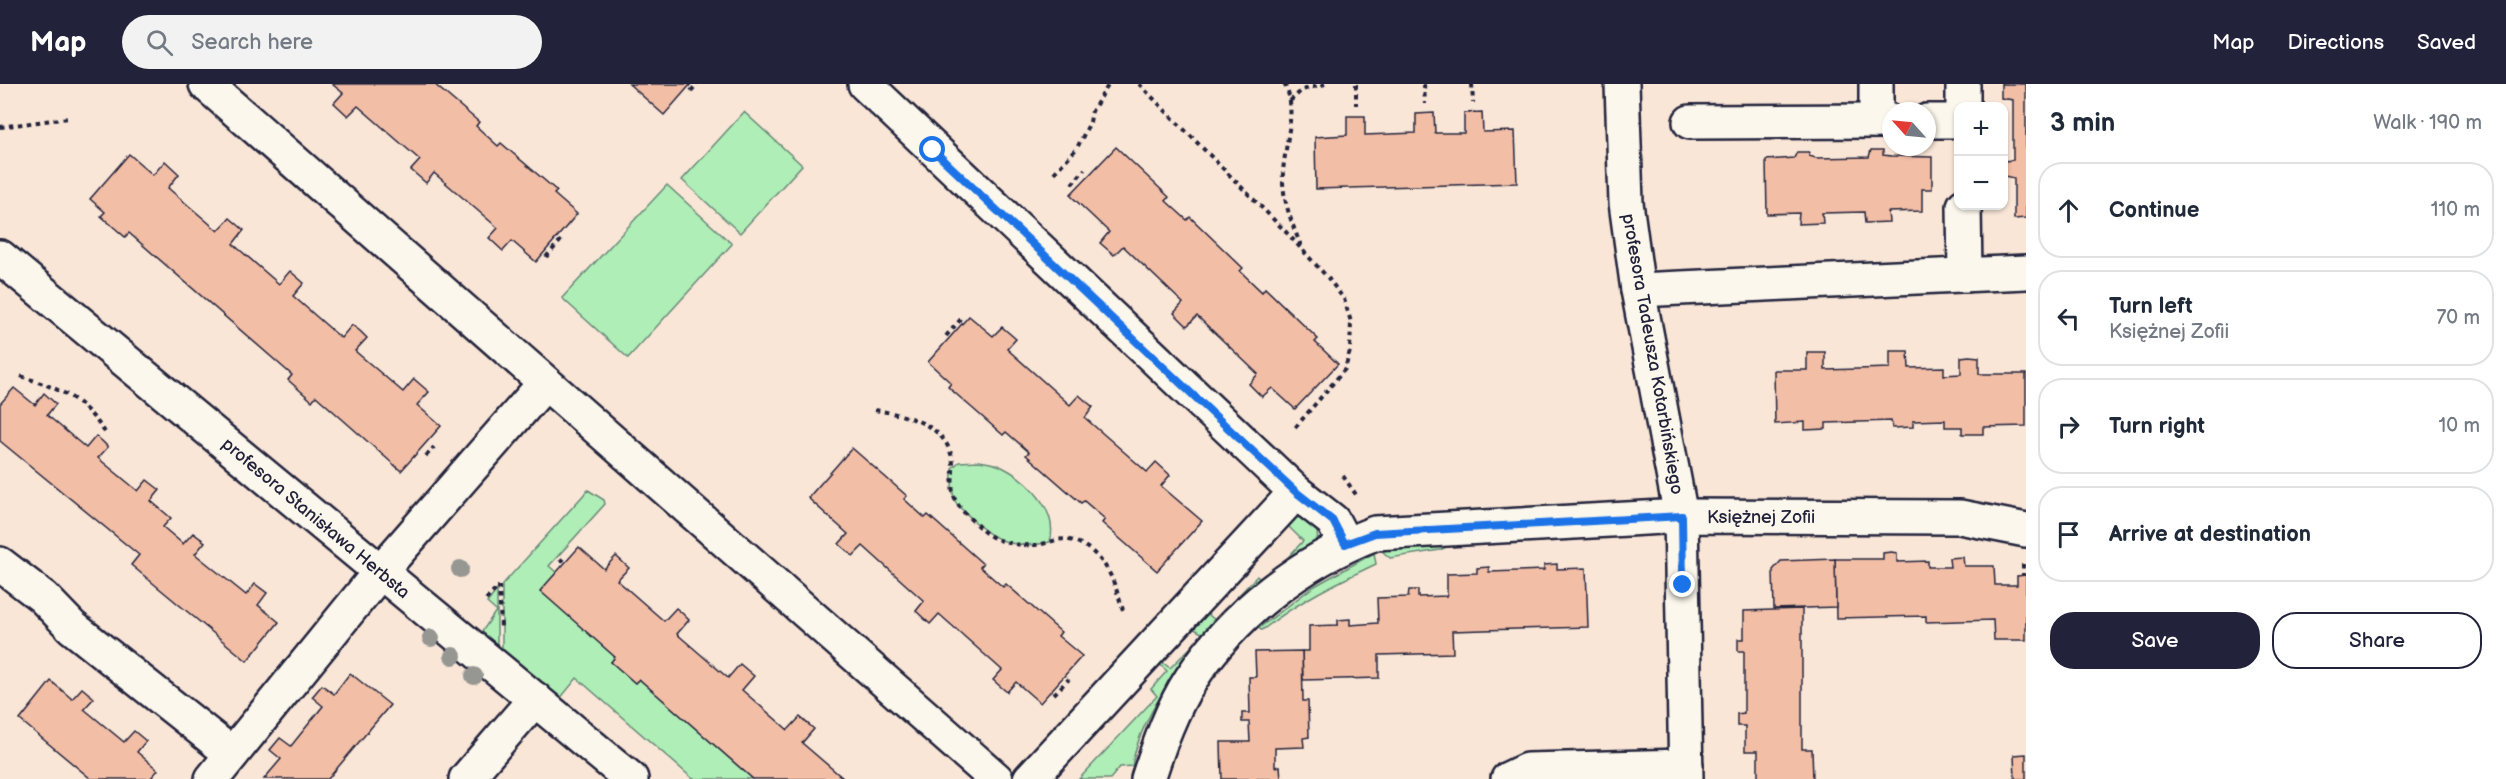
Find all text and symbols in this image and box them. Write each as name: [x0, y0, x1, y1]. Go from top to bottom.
search box: [122, 15, 542, 69]
text: Map: [30, 26, 86, 59]
icon: search: [143, 26, 176, 59]
text: Search here: [191, 29, 313, 56]
text: Map: [2212, 30, 2255, 55]
text: Directions: [2288, 30, 2384, 55]
text: Saved: [2417, 30, 2476, 55]
north arrow: [1882, 102, 1936, 156]
map controls: [1954, 102, 2008, 210]
button: +: [1954, 102, 2008, 156]
text: 3 min: [2050, 108, 2115, 139]
text: Walk · 190 m: [2373, 111, 2482, 135]
route start: [919, 136, 945, 162]
button: −: [1954, 156, 2008, 210]
icon: ahead: [2052, 194, 2085, 227]
text: Continue: [2109, 197, 2199, 224]
text: 110 m: [2431, 198, 2480, 222]
street label: profesora Tadeusza Kotarbińskiego: [1617, 212, 1688, 496]
text: Turn left: [2109, 293, 2193, 320]
icon: left: [2052, 302, 2085, 335]
text: 70 m: [2436, 306, 2480, 330]
text: Księżnej Zofii: [2109, 320, 2229, 344]
icon: right: [2052, 410, 2085, 443]
text: Turn right: [2109, 413, 2205, 440]
text: 10 m: [2439, 414, 2480, 438]
street label: profesora Stanisława Herbsta: [217, 434, 414, 603]
street label: Księżnej Zofii: [1707, 507, 1815, 528]
icon: arrive: [2052, 518, 2085, 551]
text: Arrive at destination: [2109, 521, 2311, 548]
route end: [1669, 571, 1695, 597]
button: Save: [2050, 612, 2260, 669]
button: Share: [2272, 612, 2482, 669]

